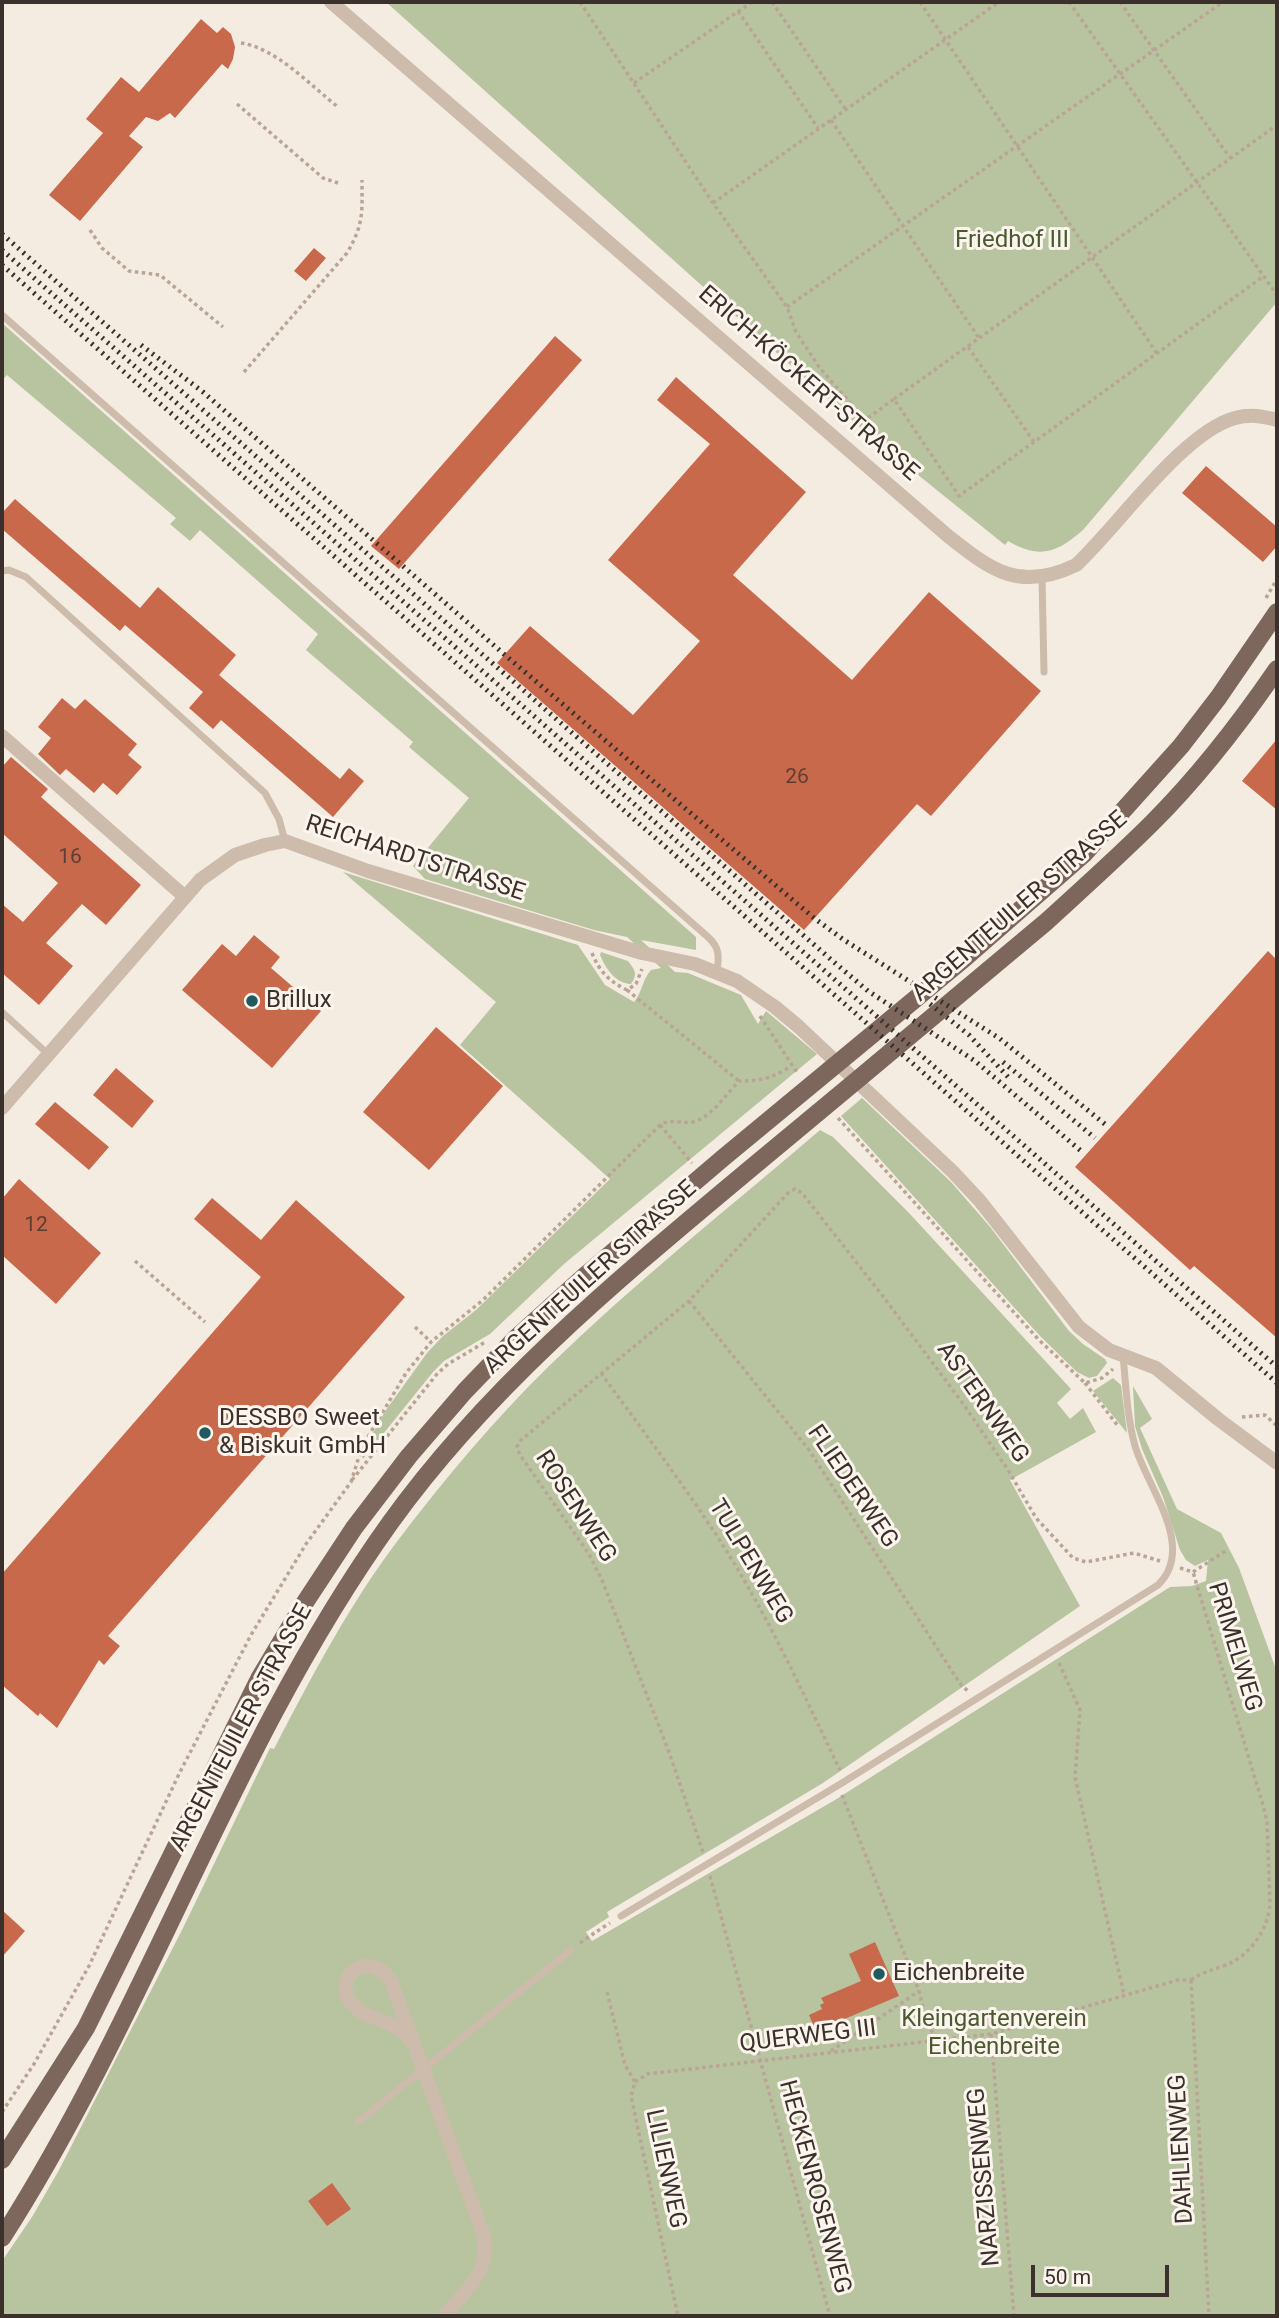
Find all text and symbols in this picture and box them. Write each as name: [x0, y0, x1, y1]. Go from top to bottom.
park label: Friedhof III: [955, 227, 1069, 255]
street label: ERICH-KÖCKERT-STRASSE: [692, 280, 924, 488]
house number: 26: [785, 765, 809, 791]
street label: ARGENTEUILER STRASSE: [907, 806, 1133, 1008]
street label: REICHARDTSTRASSE: [302, 810, 528, 908]
house number: 16: [58, 845, 82, 871]
place label: Brillux: [266, 987, 332, 1015]
marker: Brillux: [244, 993, 260, 1009]
street label: ARGENTEUILER STRASSE: [479, 1175, 703, 1381]
house number: 12: [24, 1213, 48, 1239]
street label: ASTERNWEG: [930, 1337, 1034, 1469]
place label: DESSBO Sweet & Biskuit GmbH: [219, 1405, 386, 1461]
street label: FLIEDERWEG: [800, 1420, 904, 1554]
marker: DESSBO Sweet & Biskuit GmbH: [197, 1425, 213, 1441]
street label: ROSENWEG: [528, 1446, 622, 1568]
street label: TULPENWEG: [702, 1495, 798, 1629]
street label: PRIMELWEG: [1201, 1579, 1267, 1715]
street label: ARGENTEUILER STRASSE: [165, 1600, 319, 1856]
place label: Eichenbreite: [893, 1960, 1025, 1988]
marker: Eichenbreite: [871, 1966, 887, 1982]
park label: Kleingartenverein Eichenbreite: [901, 2006, 1087, 2062]
street label: QUERWEG III: [738, 2014, 878, 2060]
street label: DAHLIENWEG: [1164, 2073, 1200, 2225]
street label: HECKENROSENWEG: [772, 2077, 856, 2297]
street label: NARZISSENWEG: [963, 2086, 1007, 2268]
street label: LILIENWEG: [638, 2107, 692, 2231]
scale bar: [1034, 2252, 1172, 2296]
text: 50 m: [1044, 2265, 1091, 2289]

